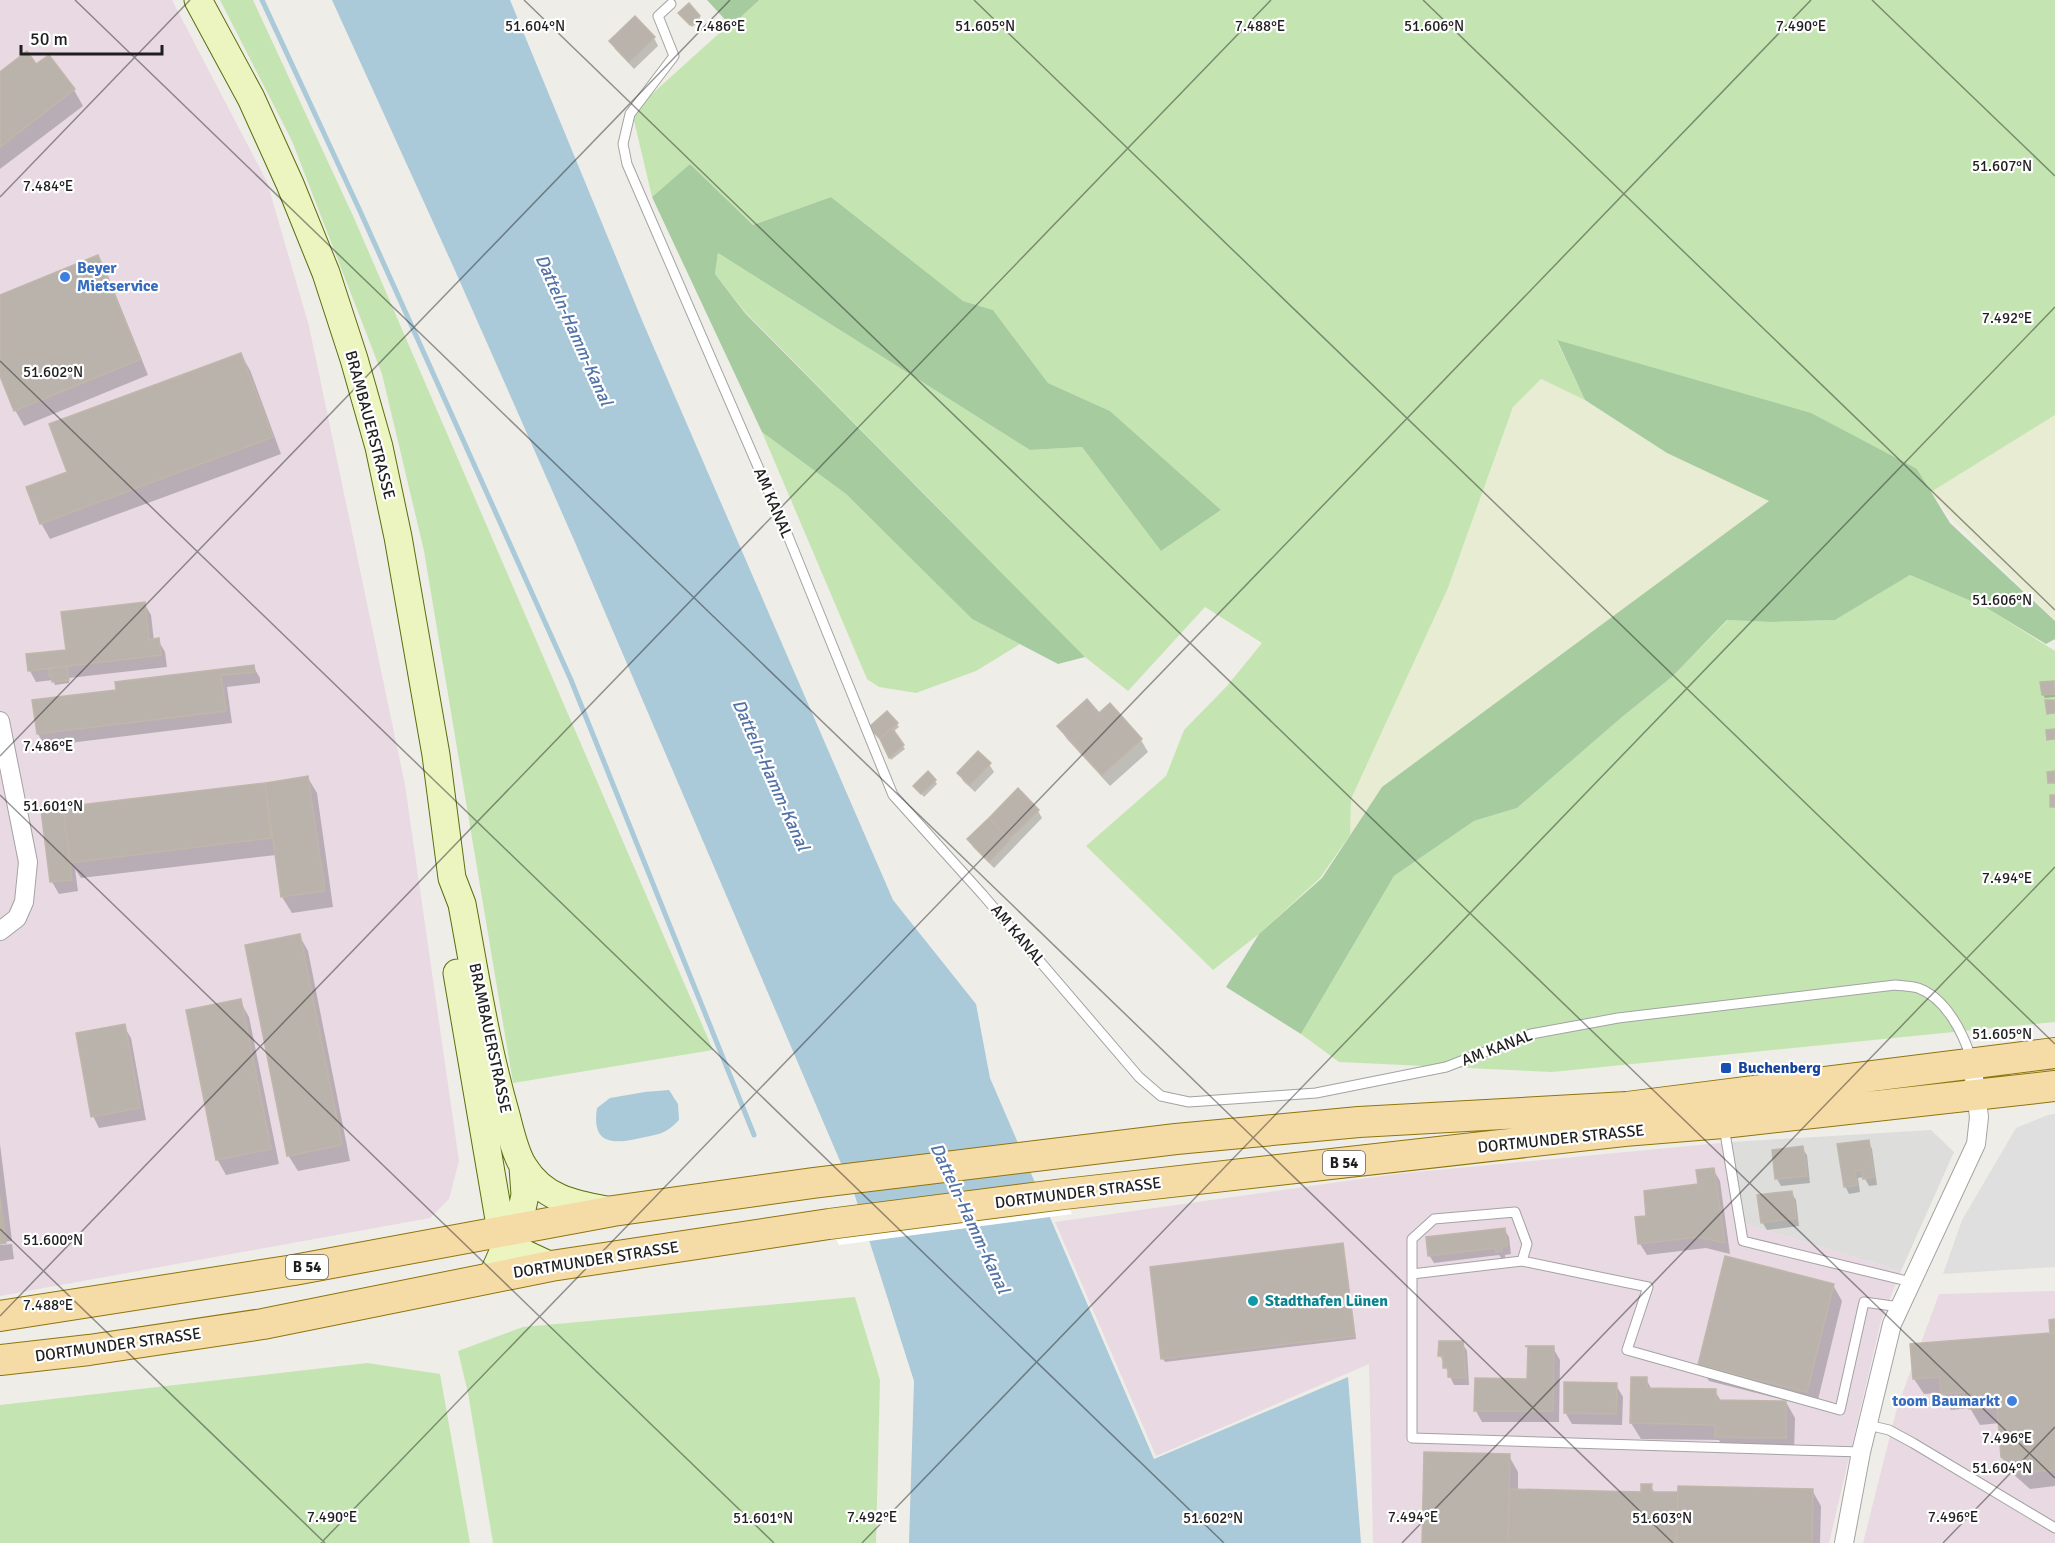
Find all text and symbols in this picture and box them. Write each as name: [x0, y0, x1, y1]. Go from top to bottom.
text: 51.604°N: [505, 17, 565, 35]
text: 7.486°E: [695, 17, 745, 35]
text: 51.605°N: [955, 17, 1015, 35]
text: 7.488°E: [1235, 17, 1285, 35]
text: 51.606°N: [1404, 17, 1464, 35]
text: 7.490°E: [1776, 17, 1826, 35]
scale bar: [21, 18, 162, 56]
text: 50 m: [30, 28, 68, 50]
text: 51.607°N: [1972, 157, 2032, 175]
text: 7.484°E: [23, 177, 73, 195]
water label: Datteln-Hamm-Kanal: [531, 251, 618, 411]
place label: Beyer Mietservice: [77, 258, 159, 296]
marker: Beyer Mietservice: [58, 270, 72, 284]
text: 7.492°E: [1982, 309, 2032, 327]
street label: BRAMBAUERSTRASSE: [341, 348, 399, 502]
text: 51.602°N: [23, 363, 83, 381]
street label: AM KANAL: [749, 465, 797, 541]
text: 51.606°N: [1972, 591, 2032, 609]
water label: Datteln-Hamm-Kanal: [728, 696, 815, 856]
text: 7.486°E: [23, 737, 73, 755]
text: 51.601°N: [23, 797, 83, 815]
text: 7.494°E: [1982, 869, 2032, 887]
street label: AM KANAL: [986, 900, 1050, 970]
street label: BRAMBAUERSTRASSE: [464, 961, 516, 1115]
street label: AM KANAL: [1459, 1025, 1535, 1071]
text: 51.605°N: [1972, 1025, 2032, 1043]
place label: Buchenberg: [1738, 1058, 1821, 1078]
marker: Buchenberg: [1719, 1061, 1733, 1075]
street label: DORTMUNDER STRASSE: [1477, 1120, 1645, 1158]
water label: Datteln-Hamm-Kanal: [925, 1139, 1015, 1298]
road number: B 54: [1323, 1151, 1365, 1175]
street label: DORTMUNDER STRASSE: [994, 1173, 1162, 1213]
text: 51.600°N: [23, 1231, 83, 1249]
street label: DORTMUNDER STRASSE: [512, 1237, 680, 1283]
road number: B 54: [286, 1255, 328, 1279]
place label: Stadthafen Lünen: [1265, 1291, 1388, 1311]
marker: Stadthafen Lünen: [1246, 1294, 1260, 1308]
text: 7.488°E: [23, 1296, 73, 1314]
street label: DORTMUNDER STRASSE: [34, 1323, 202, 1367]
place label: toom Baumarkt: [1891, 1391, 2000, 1411]
marker: toom Baumarkt: [2005, 1394, 2019, 1408]
text: 7.496°E: [1982, 1429, 2032, 1447]
text: 51.604°N: [1972, 1459, 2032, 1477]
text: 7.490°E: [307, 1508, 357, 1526]
text: 7.492°E: [847, 1508, 897, 1526]
text: 7.494°E: [1388, 1508, 1438, 1526]
text: 7.496°E: [1928, 1508, 1978, 1526]
text: 51.601°N: [733, 1509, 793, 1527]
text: 51.602°N: [1183, 1509, 1243, 1527]
text: 51.603°N: [1632, 1509, 1692, 1527]

